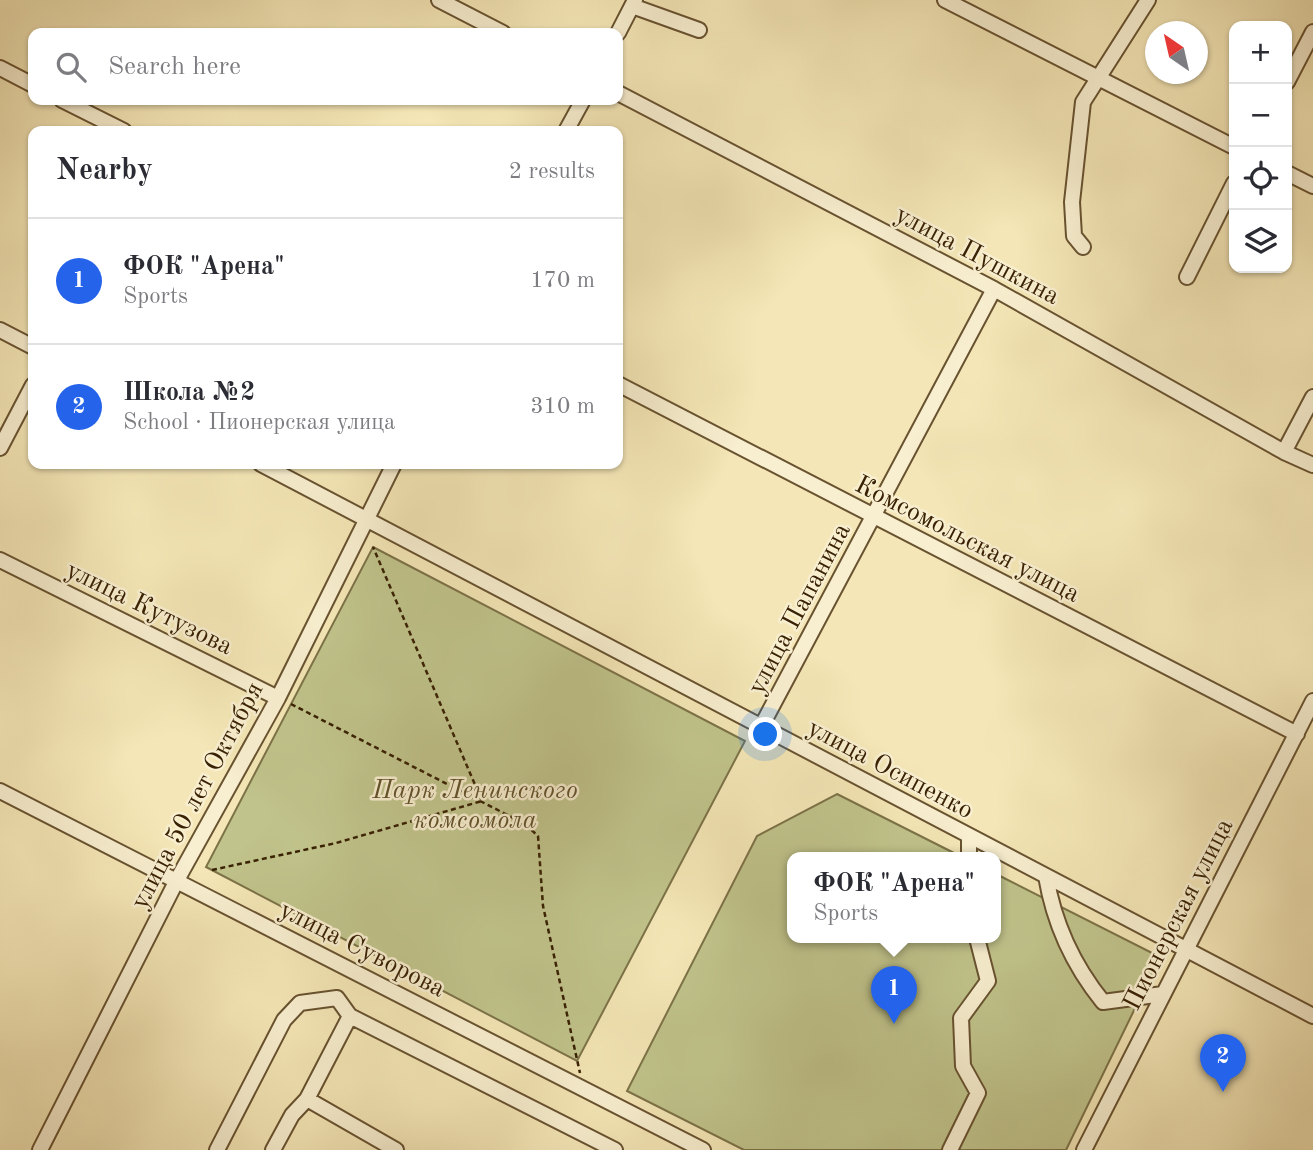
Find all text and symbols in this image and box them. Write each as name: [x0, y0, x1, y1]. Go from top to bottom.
north arrow: [1145, 21, 1208, 84]
map controls: [1229, 21, 1292, 273]
button: +: [1229, 21, 1292, 84]
search box: [28, 28, 623, 105]
icon: search: [52, 48, 90, 86]
text: Search here: [108, 54, 241, 80]
button: −: [1229, 84, 1292, 147]
button: locate: [1229, 147, 1292, 210]
text: Nearby: [56, 156, 153, 186]
text: 2 results: [509, 160, 595, 183]
street label: улица Пушкина: [891, 202, 1064, 310]
button: layers: [1229, 210, 1292, 273]
text: ФОК "Арена": [123, 254, 285, 280]
text: 1: [72, 269, 86, 292]
text: 170 m: [530, 269, 595, 292]
text: Sports: [123, 285, 188, 308]
text: Школа №2: [123, 380, 255, 406]
text: 2: [72, 395, 86, 418]
text: 310 m: [530, 395, 595, 418]
text: School · Пионерская улица: [123, 411, 395, 434]
street label: Комсомольская улица: [850, 472, 1084, 608]
street label: улица Папанина: [744, 519, 856, 699]
street label: улица Кутузова: [62, 557, 237, 660]
street label: улица 50 лет Октября: [127, 678, 269, 914]
street label: улица Осипенко: [803, 715, 977, 824]
your location: [748, 717, 782, 751]
park label: Парк Ленинского комсомола: [371, 778, 578, 834]
street label: Пионерская улица: [1119, 815, 1238, 1015]
popup: [787, 852, 1001, 943]
text: ФОК "Арена": [813, 871, 975, 897]
street label: улица Суворова: [275, 897, 449, 1003]
text: Sports: [813, 902, 878, 925]
pin: 1: [871, 966, 917, 1024]
pin: 2: [1200, 1034, 1246, 1092]

